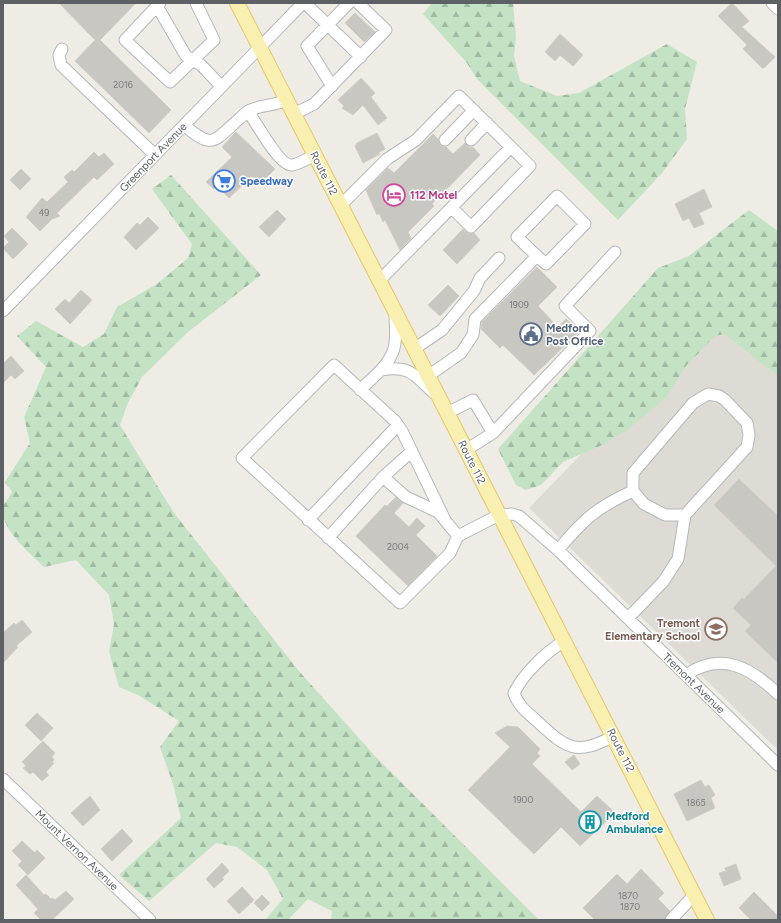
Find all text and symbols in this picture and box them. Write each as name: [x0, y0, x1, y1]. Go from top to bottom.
house number: 2016: [113, 79, 133, 90]
street label: Greenport Avenue: [117, 120, 190, 195]
street label: Route 112: [307, 149, 340, 197]
supermarket icon: Speedway: [211, 168, 237, 194]
place label: Speedway: [240, 175, 294, 188]
hotel icon: 112 Motel: [381, 182, 407, 208]
place label: 112 Motel: [410, 189, 458, 202]
house number: 49: [39, 207, 49, 218]
house number: 1909: [509, 299, 529, 310]
public building icon: Medford Post Office: [518, 321, 544, 347]
place label: Medford Post Office: [546, 322, 603, 348]
street label: Route 112: [455, 438, 488, 486]
house number: 2004: [387, 541, 409, 552]
school or university icon: Tremont Elementary School: [703, 616, 729, 642]
place label: Tremont Elementary School: [605, 617, 701, 643]
street label: Tremont Avenue: [660, 650, 727, 716]
street label: Route 112: [604, 726, 637, 774]
house number: 1900: [513, 794, 533, 805]
house number: 1865: [686, 797, 706, 808]
street label: Mount Vernon Avenue: [32, 807, 121, 893]
building icon: Medford Ambulance: [577, 809, 603, 835]
place label: Medford Ambulance: [606, 810, 663, 836]
house number: 1870: [618, 890, 638, 901]
house number: 1870: [620, 901, 640, 912]

